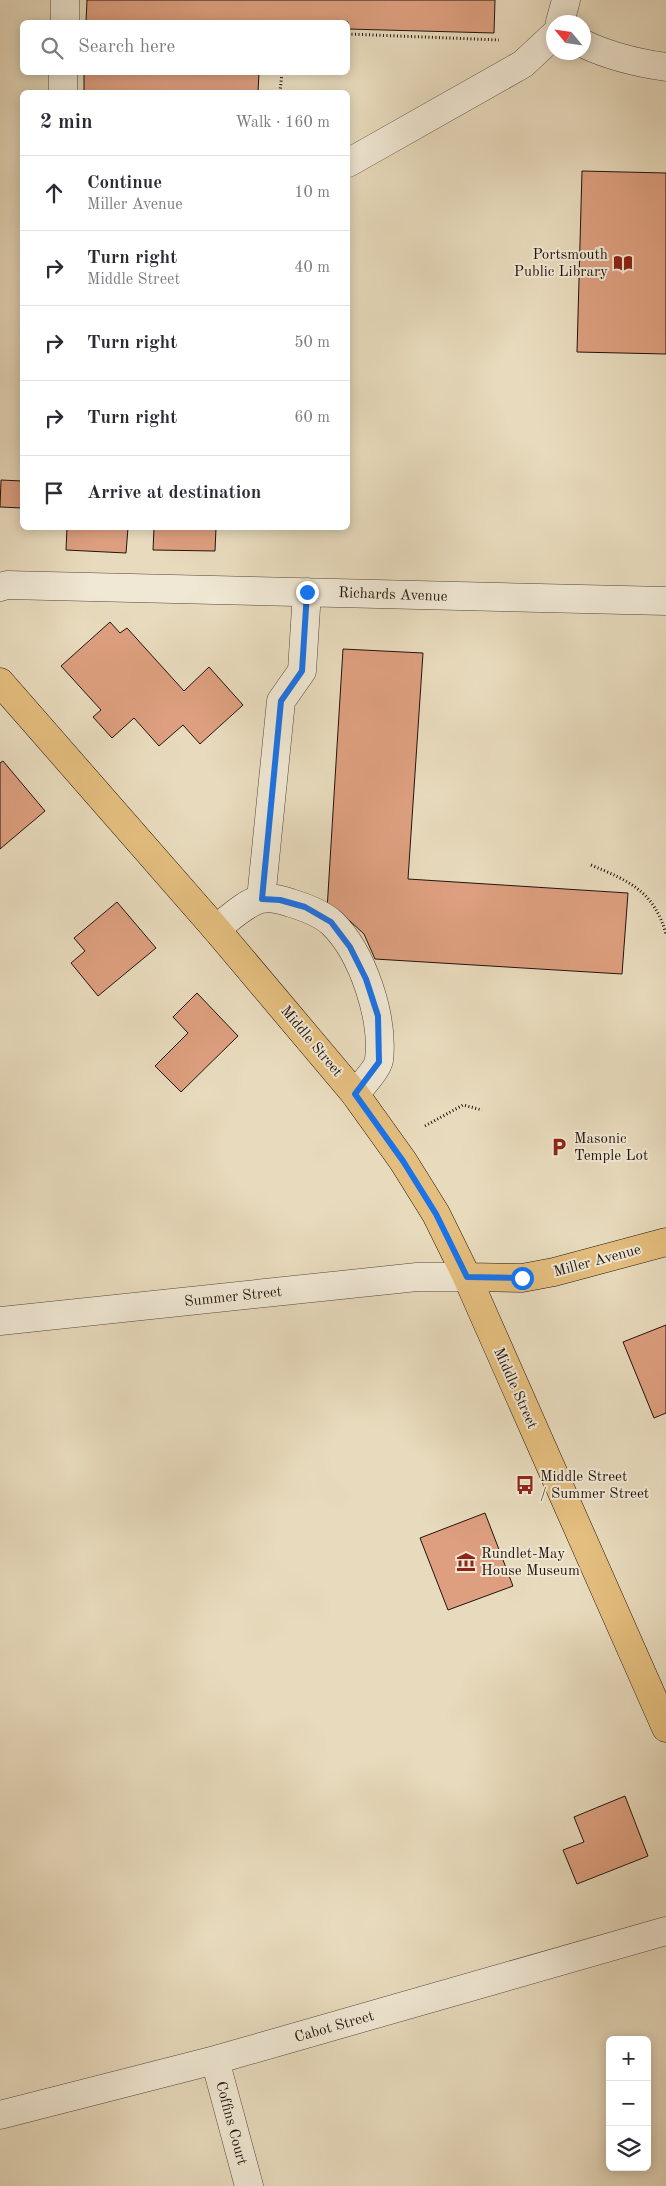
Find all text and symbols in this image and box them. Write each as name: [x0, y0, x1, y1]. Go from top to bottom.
north arrow: [546, 15, 591, 60]
search box: [20, 20, 350, 75]
icon: search: [38, 34, 66, 62]
text: Search here: [78, 38, 175, 57]
text: 2 min: [40, 112, 93, 133]
text: Walk · 160 m: [235, 115, 330, 131]
text: Continue: [87, 174, 162, 193]
icon: ahead: [40, 179, 68, 207]
text: 10 m: [294, 185, 330, 201]
text: Miller Avenue: [87, 197, 183, 213]
place label: Portsmouth Public Library: [514, 248, 608, 280]
text: Turn right: [87, 249, 177, 268]
library icon: Portsmouth Public Library: [612, 252, 634, 274]
icon: right: [40, 254, 68, 282]
text: 40 m: [294, 260, 330, 276]
text: Middle Street: [87, 272, 180, 288]
icon: right: [40, 329, 68, 357]
text: Turn right: [87, 334, 177, 353]
text: 50 m: [294, 335, 330, 351]
icon: right: [40, 404, 68, 432]
text: Turn right: [87, 409, 177, 428]
text: 60 m: [294, 410, 330, 426]
icon: arrive: [40, 479, 68, 507]
text: Arrive at destination: [87, 484, 261, 503]
route end: [296, 581, 319, 604]
street label: Richards Avenue: [338, 586, 448, 605]
street label: Middle Street: [277, 1004, 345, 1080]
place label: Masonic Temple Lot: [574, 1132, 648, 1164]
parking icon: Masonic Temple Lot: [548, 1136, 570, 1158]
street label: Miller Avenue: [552, 1243, 643, 1280]
route start: [511, 1267, 534, 1290]
street label: Summer Street: [184, 1285, 283, 1310]
street label: Middle Street: [490, 1346, 539, 1431]
place label: Middle Street / Summer Street: [540, 1470, 649, 1502]
bus stop icon: Middle Street / Summer Street: [514, 1474, 536, 1496]
place label: Rundlet-May House Museum: [481, 1547, 580, 1579]
museum icon: Rundlet-May House Museum: [455, 1551, 477, 1573]
street label: Cabot Street: [293, 2009, 376, 2046]
map controls: [606, 2036, 651, 2171]
button: +: [606, 2036, 651, 2081]
street label: Coffins Court: [212, 2080, 249, 2167]
button: −: [606, 2081, 651, 2126]
button: layers: [606, 2126, 651, 2171]

